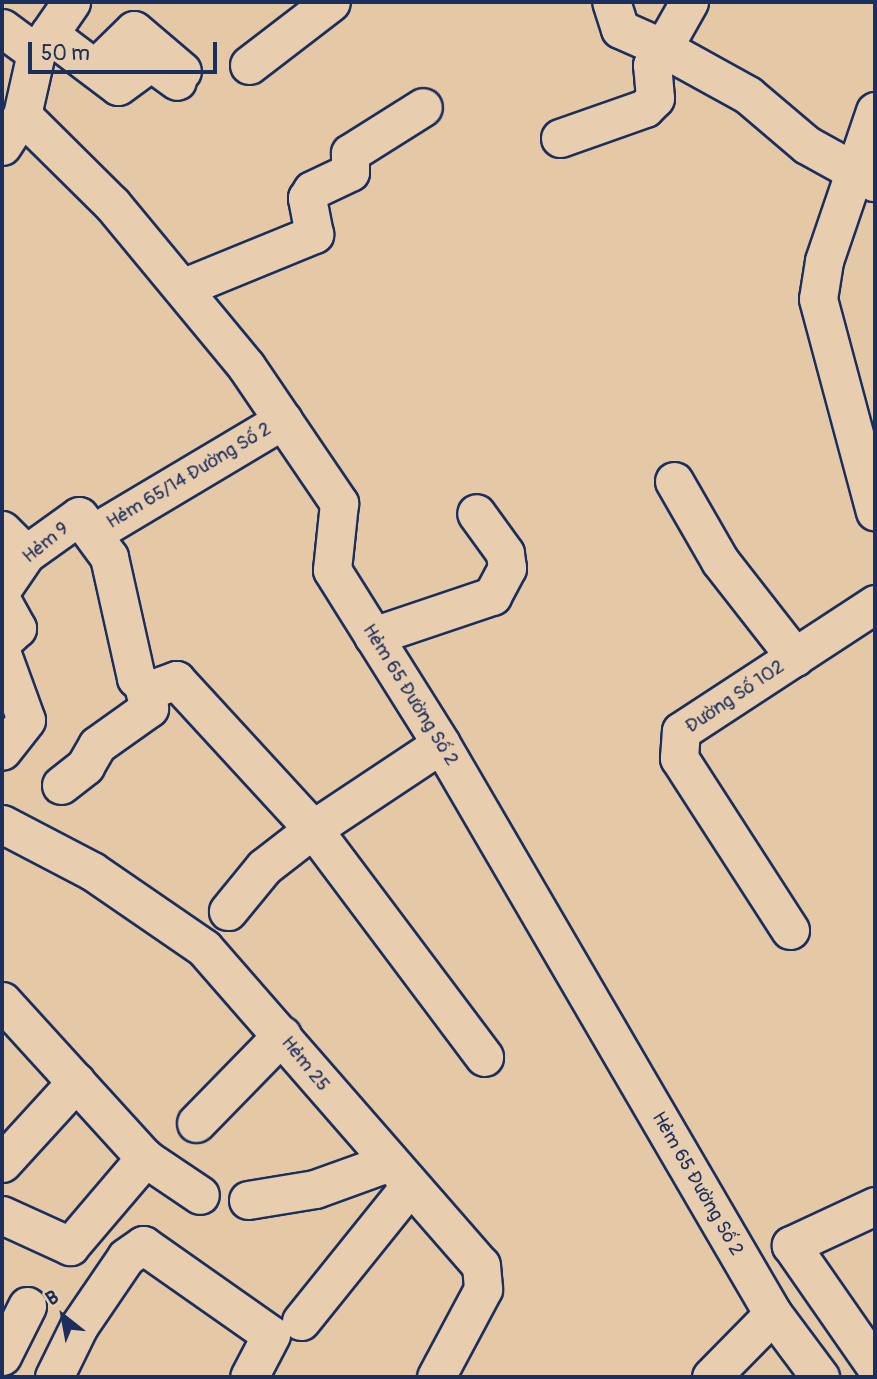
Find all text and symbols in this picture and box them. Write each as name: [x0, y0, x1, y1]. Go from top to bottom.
scale bar: [32, 28, 220, 72]
text: 50 m: [41, 40, 90, 67]
street label: Hẻm 65/14 Đường Số 2: [103, 418, 275, 534]
street label: Hẻm 9: [18, 518, 74, 568]
street label: Hẻm 65 Đường Số 2: [357, 620, 463, 770]
street label: Đường Số 102: [681, 656, 789, 738]
street label: Hẻm 25: [276, 1032, 334, 1096]
street label: Hẻm 65 Đường Số 2: [646, 1108, 748, 1260]
north arrow: [28, 1281, 98, 1351]
text: B: [41, 1285, 63, 1311]

